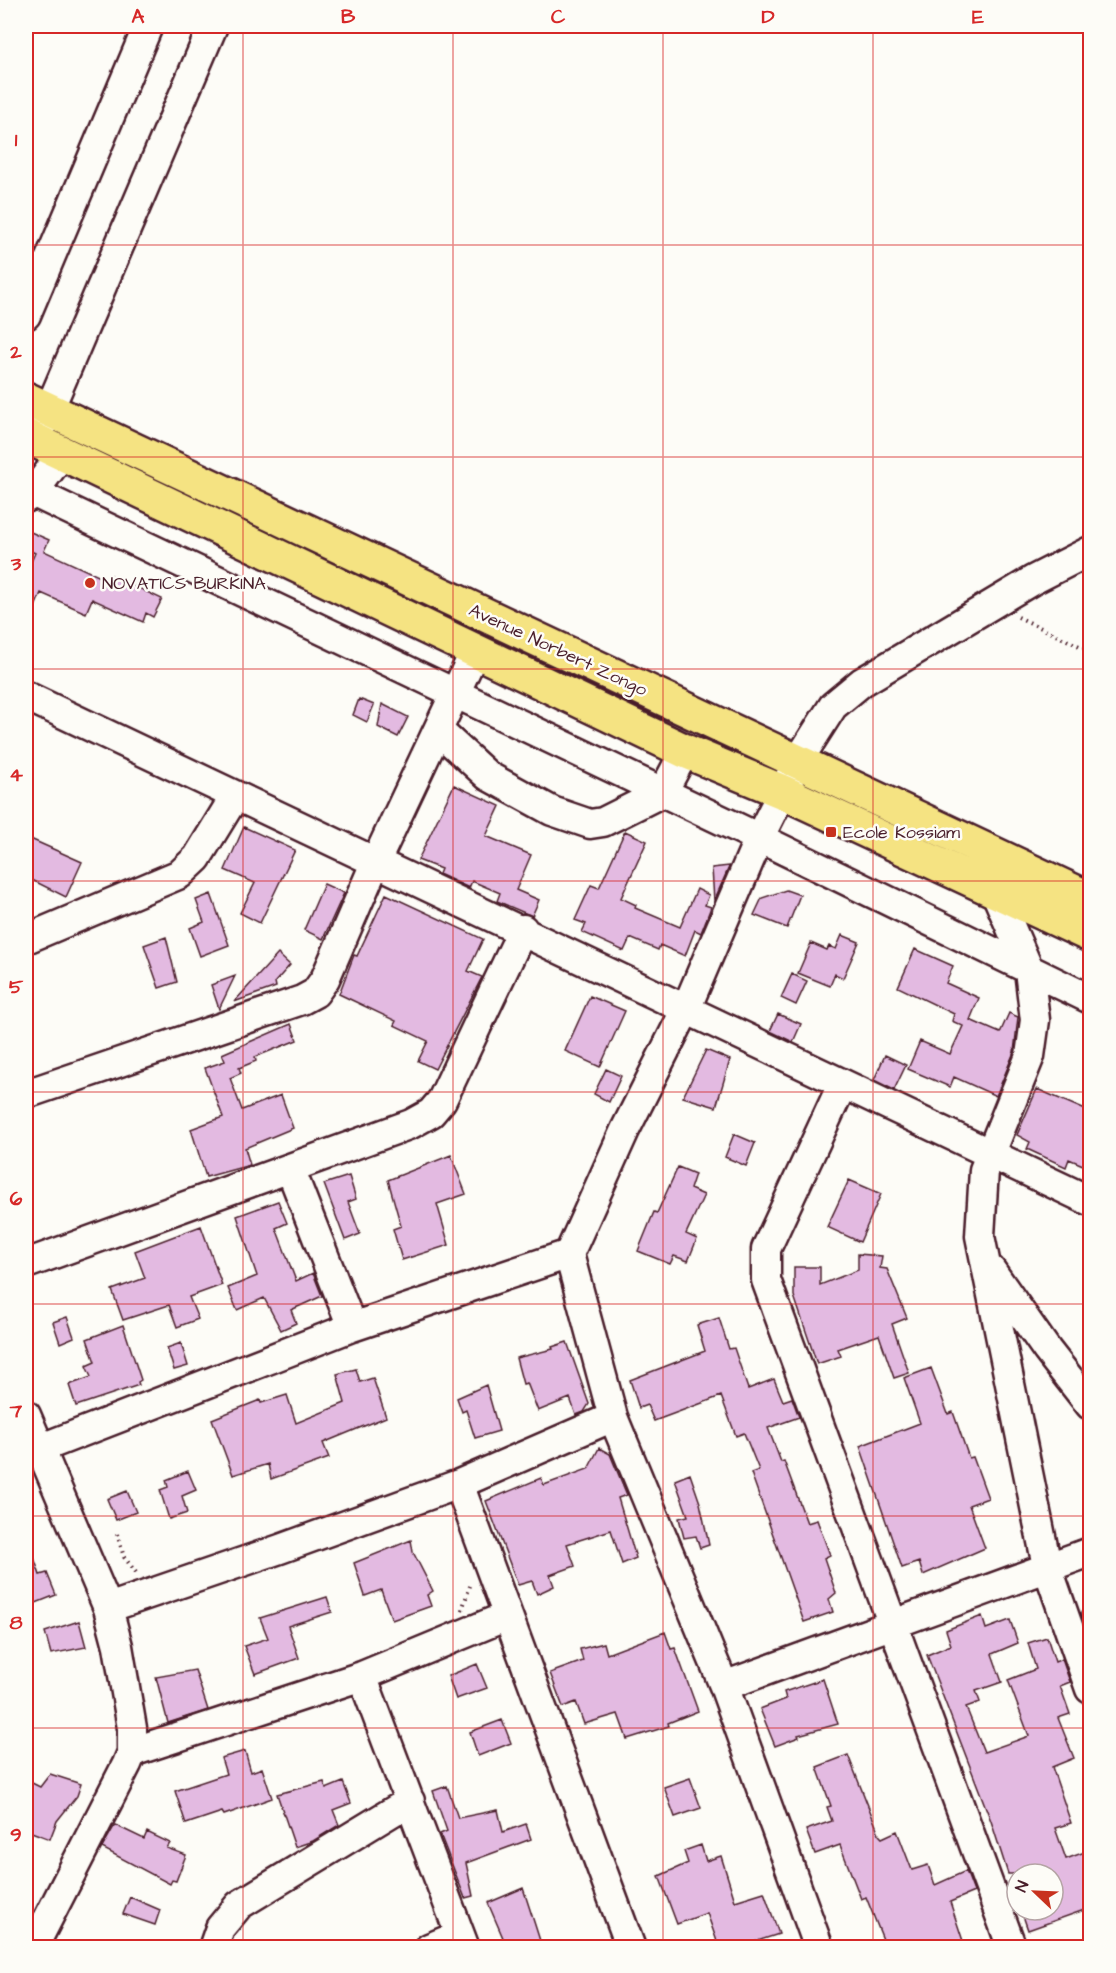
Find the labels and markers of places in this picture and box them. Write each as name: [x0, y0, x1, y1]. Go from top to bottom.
place label: NOVATICS BURKINA: [102, 571, 266, 596]
marker: NOVATICS BURKINA: [83, 576, 97, 590]
place label: Ecole Kossiam: [843, 820, 960, 845]
marker: Ecole Kossiam: [824, 825, 838, 839]

